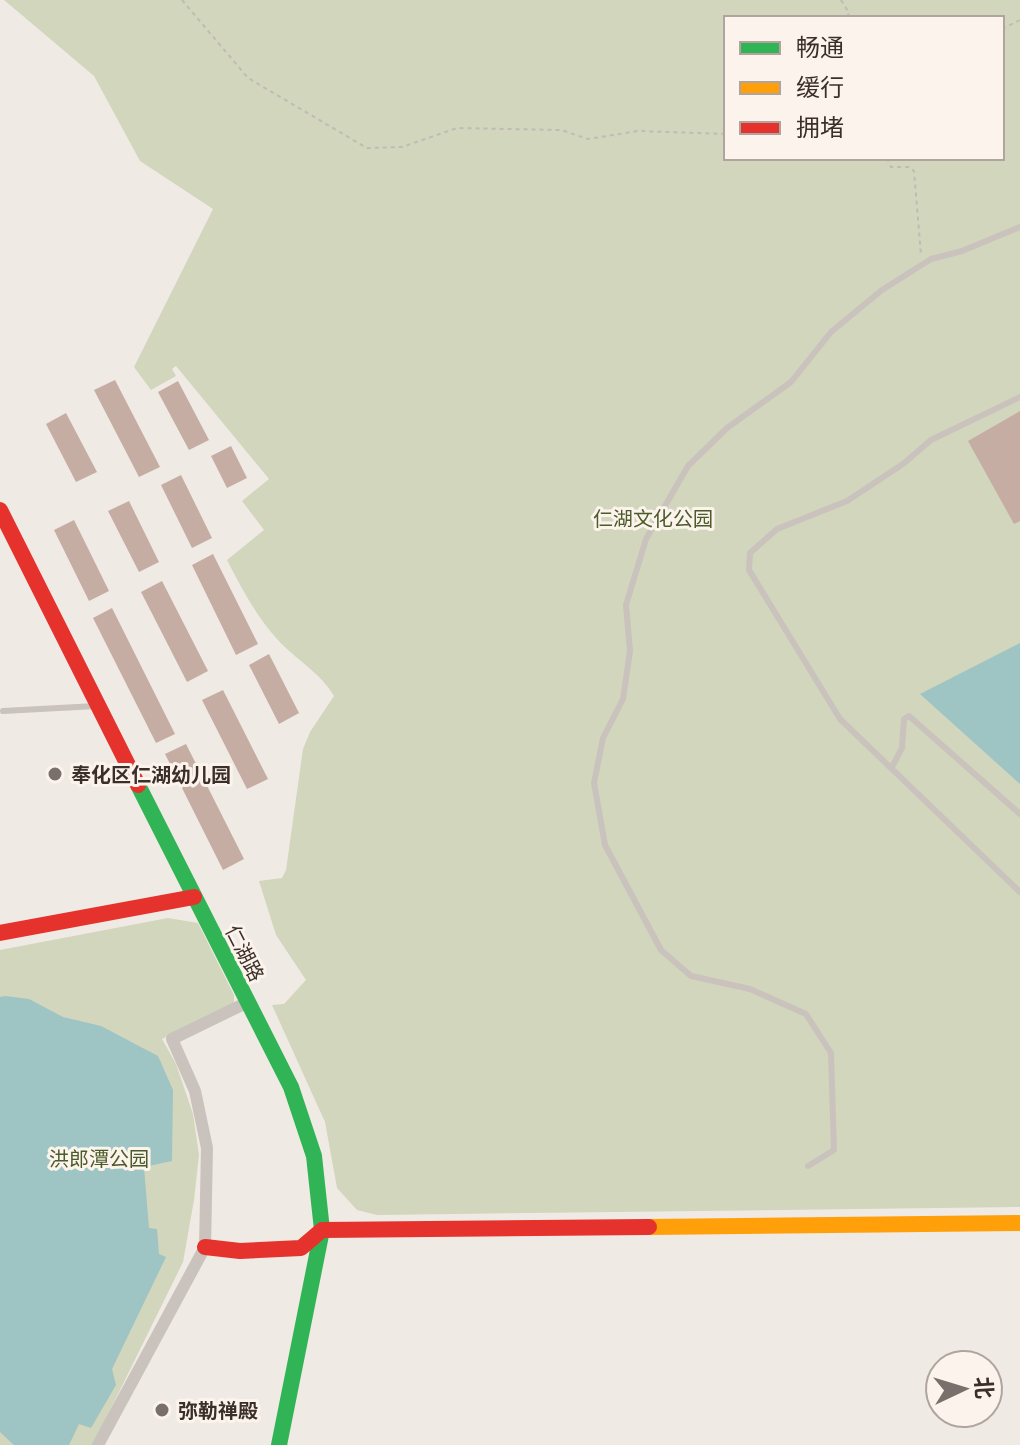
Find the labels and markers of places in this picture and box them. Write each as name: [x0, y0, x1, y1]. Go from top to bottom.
place label: 奉化区仁湖幼儿园: [71, 763, 231, 786]
marker: 奉化区仁湖幼儿园: [46, 765, 64, 783]
place label: 弥勒禅殿: [178, 1399, 258, 1422]
marker: 弥勒禅殿: [153, 1401, 171, 1419]

